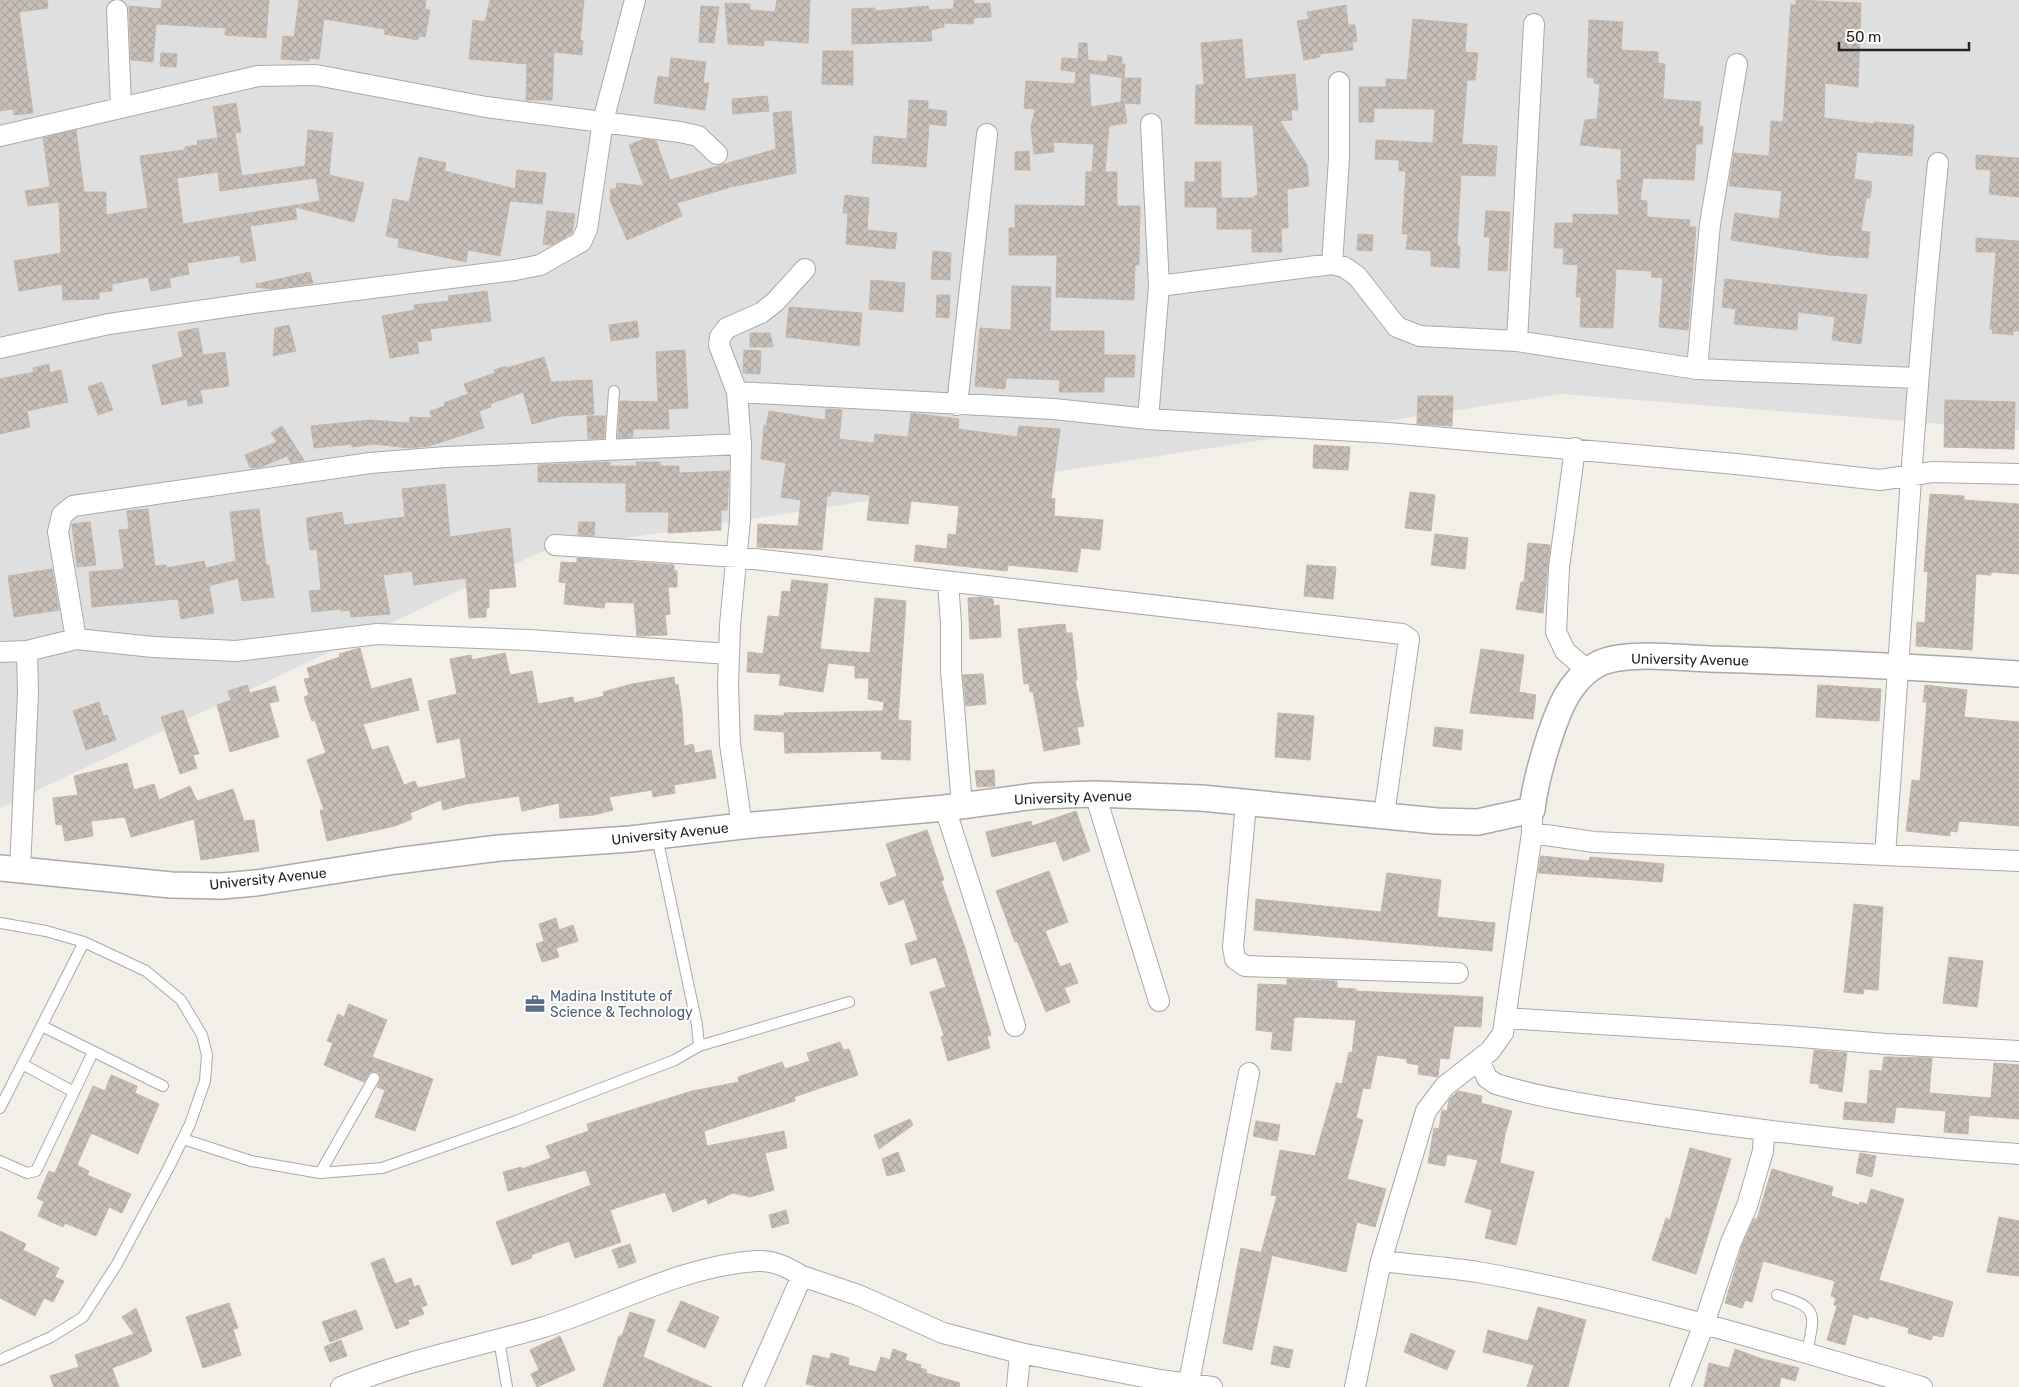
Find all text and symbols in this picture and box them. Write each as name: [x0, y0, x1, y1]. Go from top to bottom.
scale bar: [1839, 20, 1969, 52]
text: 50 m: [1846, 28, 1881, 46]
street label: University Avenue: [1631, 650, 1749, 670]
street label: University Avenue: [1014, 787, 1132, 809]
street label: University Avenue: [611, 819, 730, 849]
street label: University Avenue: [209, 864, 328, 894]
place label: Madina Institute of Science & Technology: [550, 988, 693, 1021]
office icon: Madina Institute of Science & Technology: [524, 993, 546, 1015]

